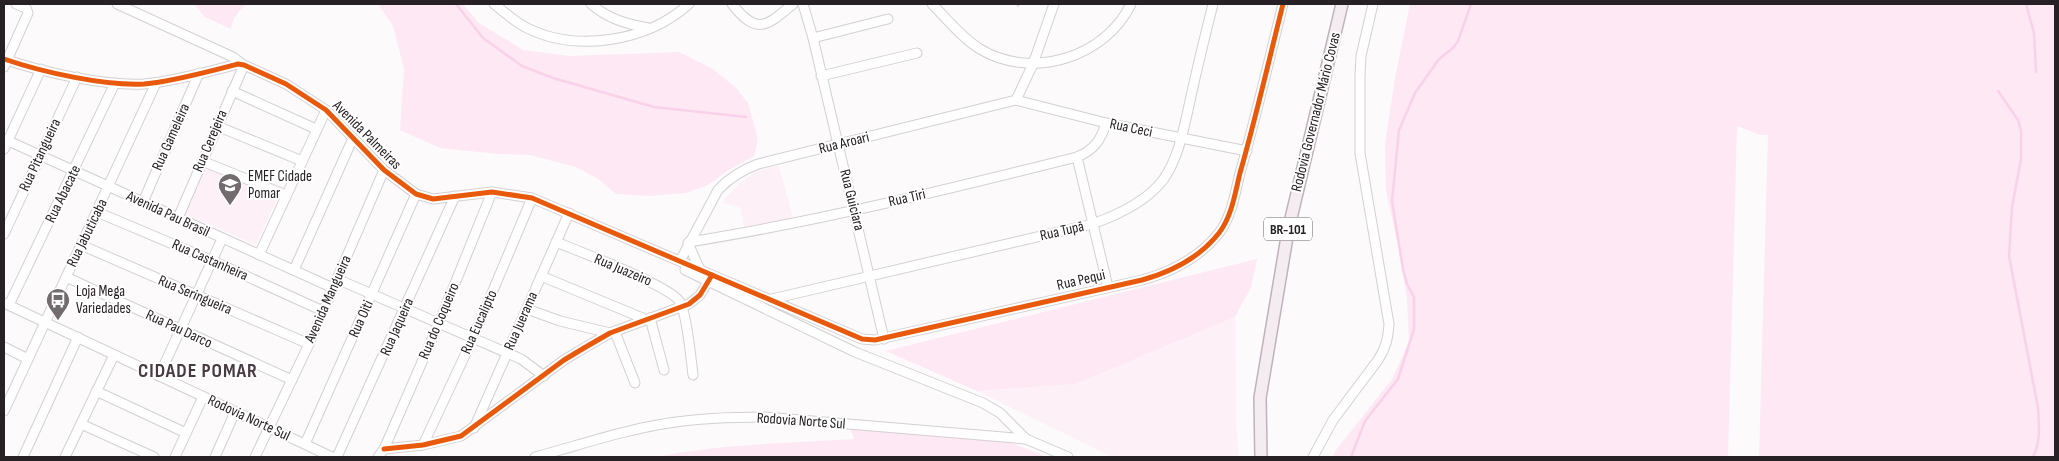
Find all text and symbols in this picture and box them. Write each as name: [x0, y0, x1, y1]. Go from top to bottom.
street label: Rodovia Governador Mário Covas: [1287, 30, 1345, 194]
street label: Avenida Palmeiras: [328, 96, 406, 174]
street label: Rua Gameleira: [148, 100, 194, 174]
street label: Rua Cerejeira: [188, 107, 232, 175]
street label: Rua Ceci: [1108, 114, 1154, 142]
street label: Rua Pitangueira: [15, 115, 65, 194]
street label: Rua Aroari: [817, 128, 871, 158]
street label: Rua Abacate: [41, 162, 85, 226]
place label: EMEF Cidade Pomar: [248, 167, 312, 203]
street label: Rua Guiciara: [835, 167, 869, 233]
school or university icon: EMEF Cidade Pomar: [217, 172, 243, 206]
street label: Rua Tiri: [887, 184, 928, 211]
street label: Avenida Pau Brasil: [122, 186, 213, 242]
street label: Rua Jabuticaba: [62, 196, 112, 270]
street label: Rua Tupã: [1038, 217, 1086, 245]
road number: BR-101: [1264, 218, 1312, 240]
street label: Rua Castanheira: [169, 235, 251, 285]
street label: Rua Juazeiro: [591, 249, 655, 291]
street label: Avenida Mangueira: [300, 252, 356, 347]
street label: Rua Pequi: [1055, 265, 1107, 295]
street label: Rua Seringueira: [155, 271, 235, 319]
street label: Rua do Coqueiro: [414, 280, 464, 362]
place label: Loja Mega Variedades: [76, 282, 131, 318]
bus stop icon: Loja Mega Variedades: [45, 287, 71, 321]
street label: Rua Eucalipto: [456, 287, 502, 357]
street label: Rua Juerama: [500, 289, 542, 353]
street label: Rua Jaqueira: [376, 295, 418, 359]
street label: Rua Oiti: [344, 297, 378, 341]
street label: Rua Pau Darco: [143, 305, 215, 353]
district label: CIDADE POMAR: [138, 359, 258, 383]
street label: Rodovia Norte Sul: [205, 391, 293, 445]
street label: Rodovia Norte Sul: [756, 408, 846, 434]

